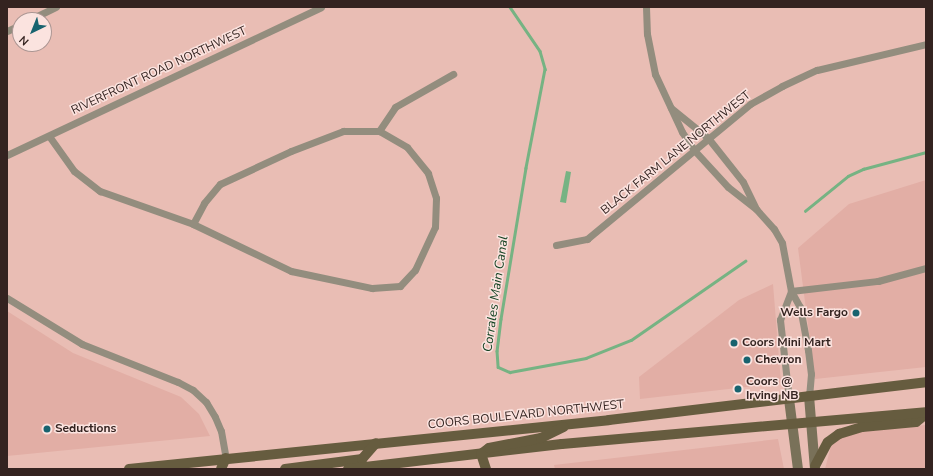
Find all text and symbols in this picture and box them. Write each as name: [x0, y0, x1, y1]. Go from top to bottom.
north arrow: [12, 12, 52, 52]
street label: RIVERFRONT ROAD NORTHWEST: [69, 24, 249, 118]
text: N: [16, 32, 32, 49]
street label: BLACK FARM LANE NORTHWEST: [598, 88, 754, 218]
water label: Corrales Main Canal: [480, 235, 512, 353]
place label: Wells Fargo: [780, 306, 848, 320]
marker: Wells Fargo: [851, 308, 861, 318]
place label: Coors Mini Mart: [742, 336, 831, 350]
marker: Coors Mini Mart: [729, 338, 739, 348]
place label: Chevron: [755, 353, 801, 367]
marker: Chevron: [742, 355, 752, 365]
place label: Coors @ Irving NB: [746, 375, 799, 403]
marker: Coors @ Irving NB: [733, 384, 743, 394]
street label: COORS BOULEVARD NORTHWEST: [427, 398, 625, 432]
place label: Seductions: [55, 422, 116, 436]
marker: Seductions: [42, 424, 52, 434]

